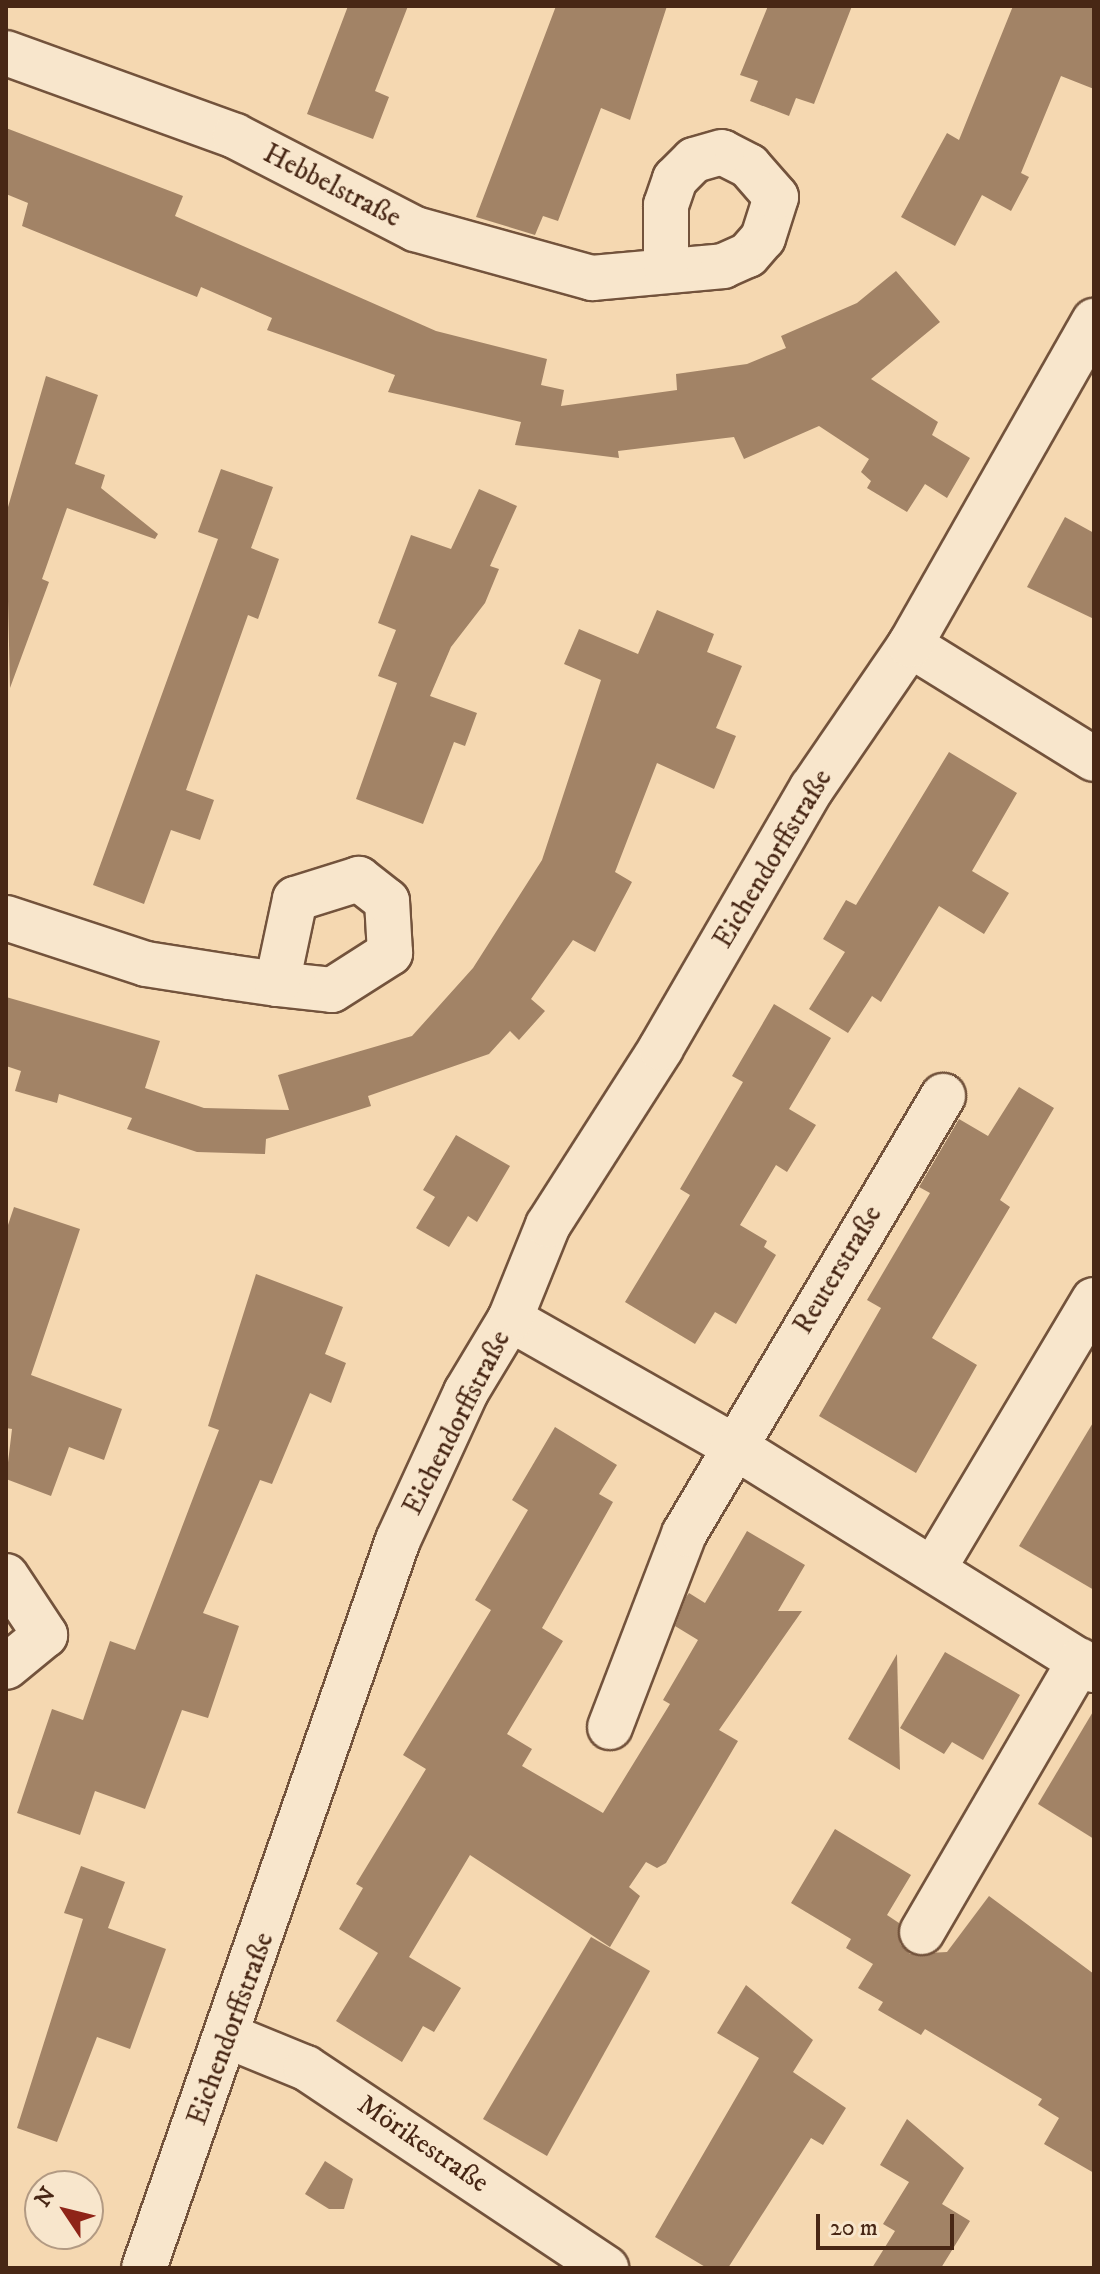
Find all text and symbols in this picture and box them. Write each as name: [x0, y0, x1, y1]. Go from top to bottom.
street label: Hebbelstraße: [258, 137, 406, 235]
street label: Eichendorffstraße: [706, 764, 840, 954]
street label: Reuterstraße: [787, 1200, 889, 1340]
street label: Eichendorffstraße: [396, 1325, 518, 1521]
street label: Eichendorffstraße: [181, 1928, 281, 2130]
street label: Mörikestraße: [351, 2088, 495, 2200]
north arrow: [24, 2170, 104, 2250]
text: N: [29, 2182, 62, 2212]
scale bar: [820, 2198, 958, 2248]
text: 20 m: [830, 2213, 878, 2243]

